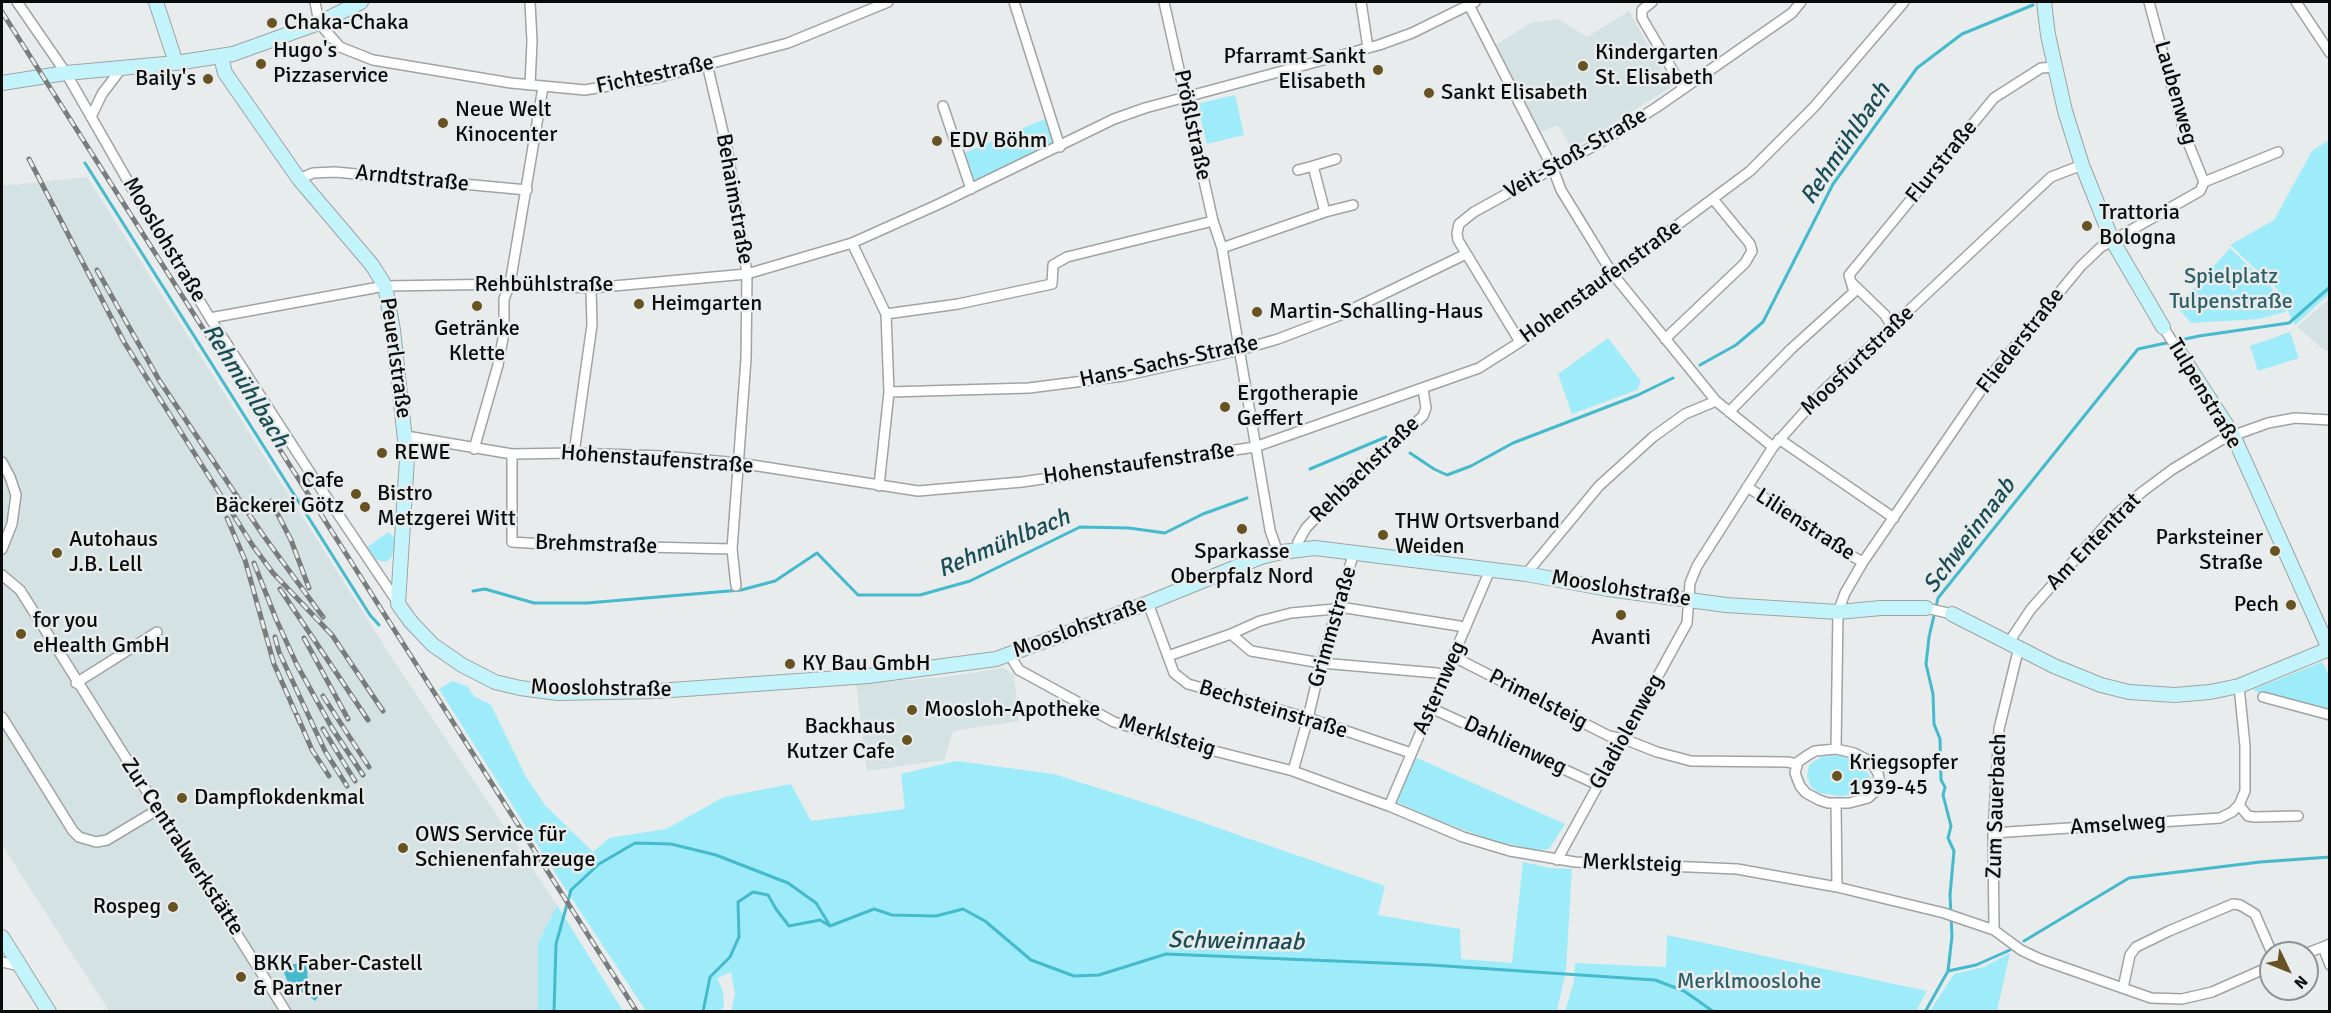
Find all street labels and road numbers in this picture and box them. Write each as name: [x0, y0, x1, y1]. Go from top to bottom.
street label: Laubenweg: [2148, 38, 2202, 148]
street label: Fichtestraße: [594, 50, 716, 100]
street label: Prößlstraße: [1167, 67, 1217, 183]
street label: Veit-Stoß-Straße: [1500, 103, 1652, 205]
street label: Flurstraße: [1901, 115, 1983, 209]
street label: Behaimstraße: [710, 132, 758, 266]
street label: Arndtstraße: [354, 160, 470, 198]
street label: Mooslohstraße: [116, 173, 212, 307]
street label: Hohenstaufenstraße: [1515, 215, 1687, 349]
street label: Rehbühlstraße: [474, 272, 614, 298]
street label: Fliederstraße: [1972, 283, 2070, 399]
street label: Peuerlstraße: [373, 296, 417, 420]
street label: Moosfurtstraße: [1796, 300, 1920, 422]
street label: Hans-Sachs-Straße: [1077, 330, 1261, 394]
street label: Tulpenstraße: [2161, 334, 2247, 454]
street label: Rehbachstraße: [1305, 411, 1425, 529]
street label: Hohenstaufenstraße: [1042, 437, 1236, 491]
street label: Hohenstaufenstraße: [560, 440, 754, 480]
street label: Lilienstraße: [1750, 483, 1860, 567]
street label: Am Ententrat: [2041, 488, 2147, 596]
street label: Brehmstraße: [534, 530, 658, 560]
street label: Grimmstraße: [1303, 563, 1363, 691]
street label: Mooslohstraße: [1549, 565, 1693, 613]
street label: Mooslohstraße: [1009, 591, 1151, 665]
street label: Asternweg: [1408, 637, 1472, 739]
street label: Primelsteig: [1484, 664, 1592, 736]
street label: Gladiolenweg: [1584, 670, 1670, 794]
street label: Mooslohstraße: [530, 675, 672, 703]
street label: Bechsteinstraße: [1196, 675, 1350, 745]
street label: Merklsteig: [1115, 709, 1219, 763]
street label: Dahlienweg: [1459, 711, 1571, 781]
street label: Zum Sauerbach: [1981, 733, 2013, 879]
street label: Zur Centralwerkstätte: [115, 753, 249, 941]
street label: Amselweg: [2069, 808, 2167, 842]
street label: Merklsteig: [1582, 849, 1682, 879]

